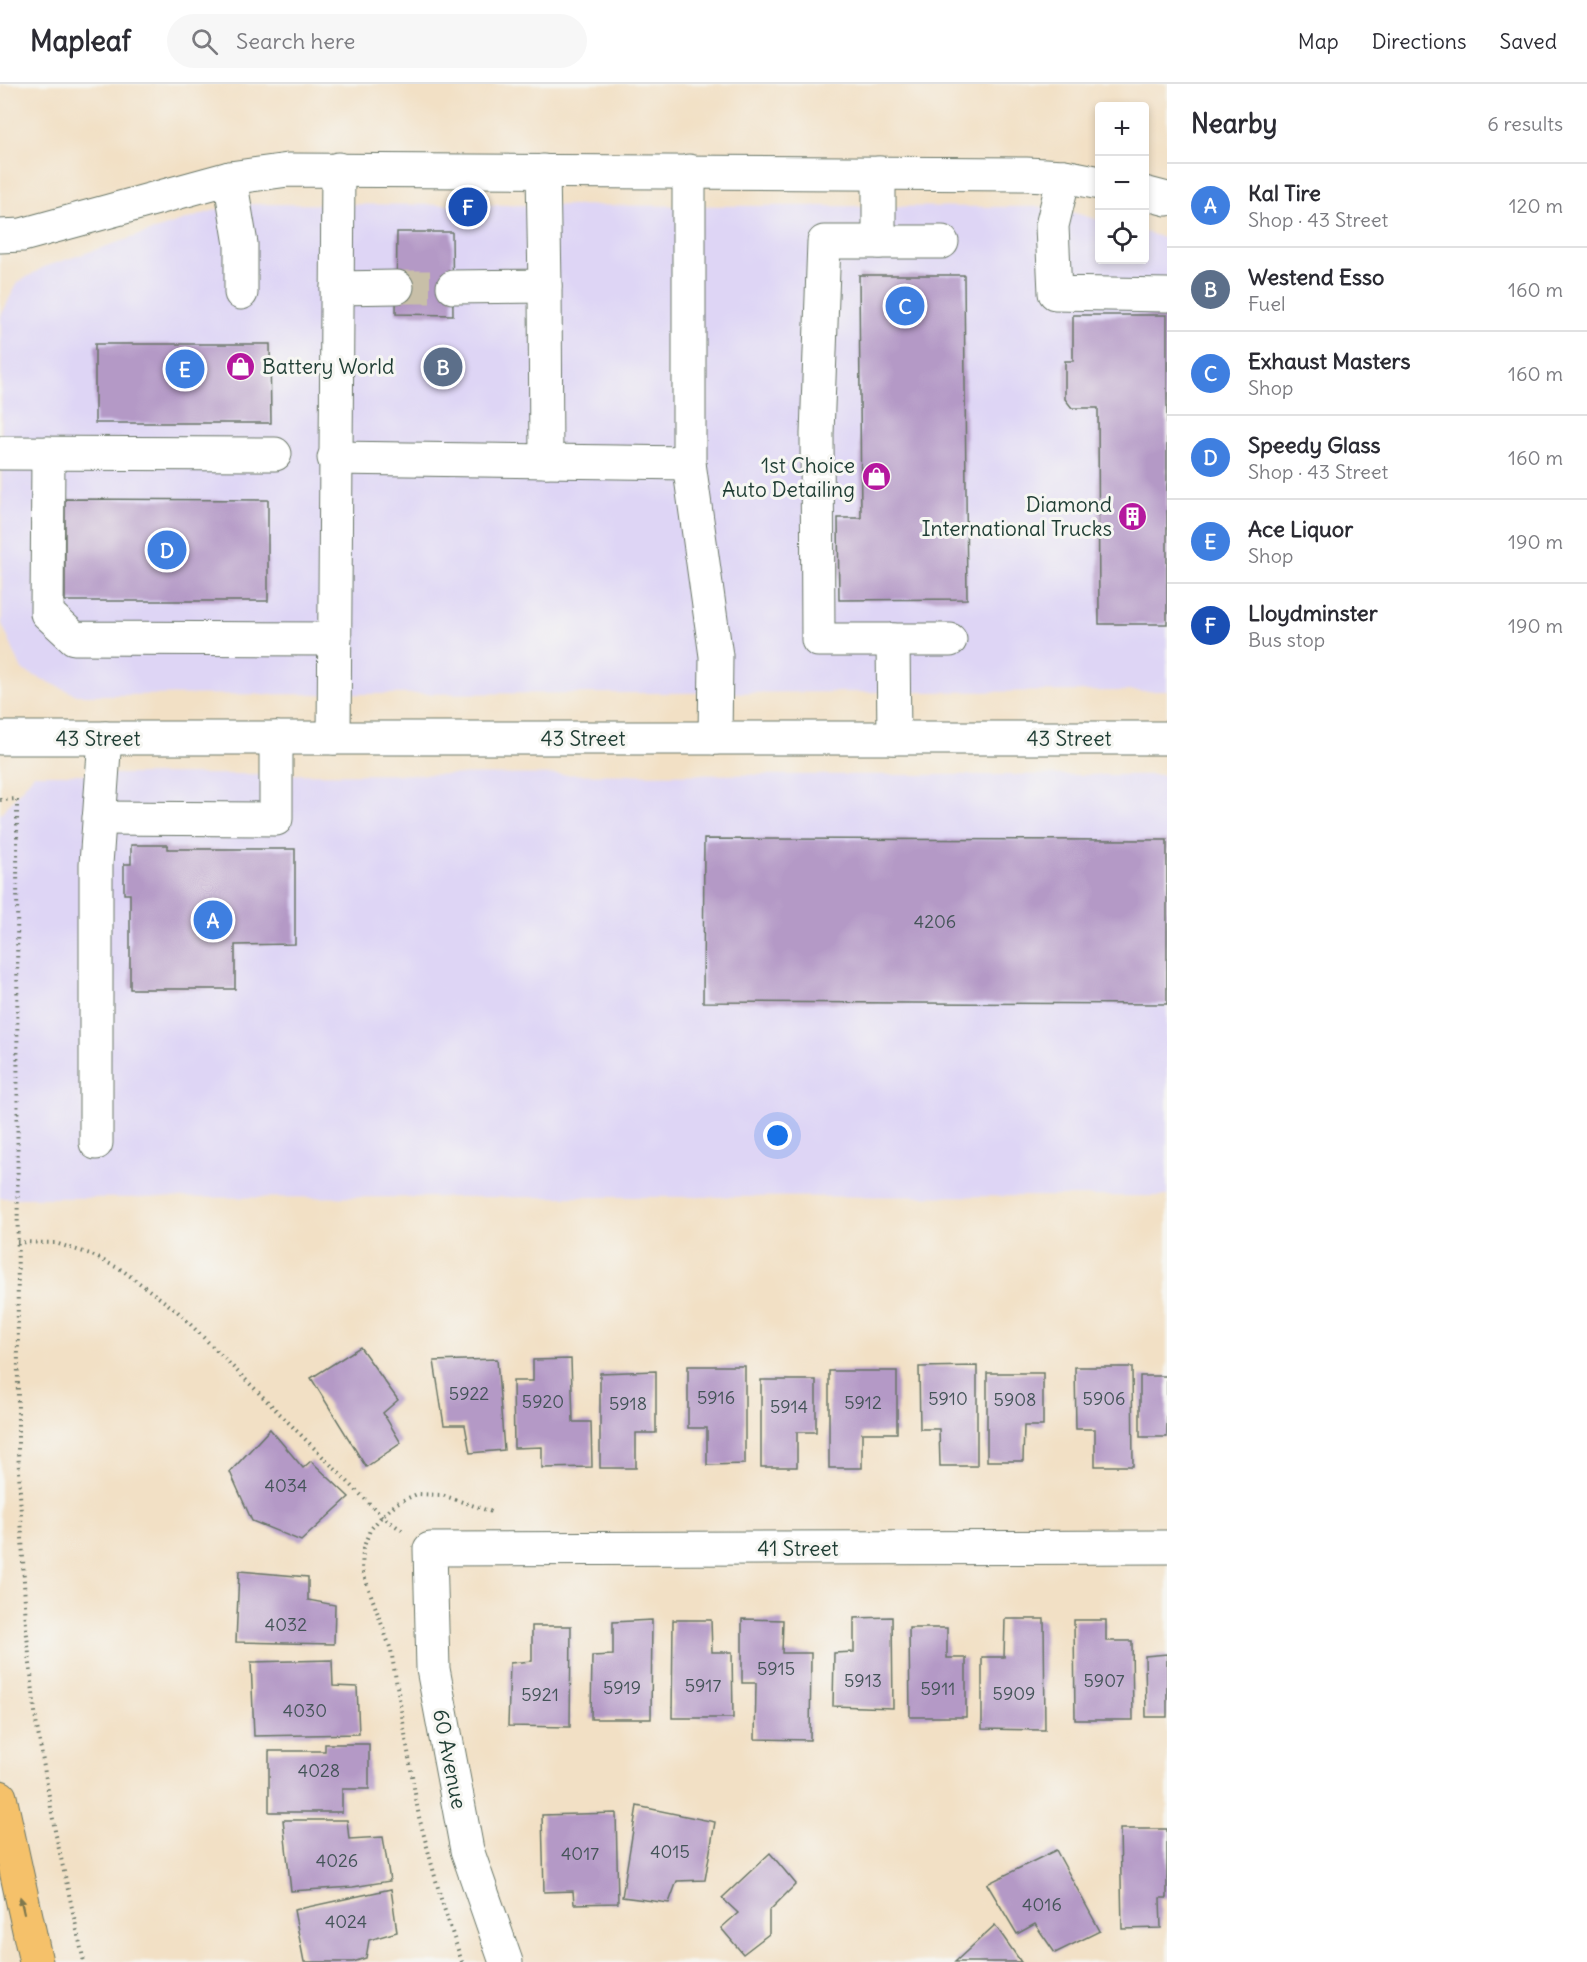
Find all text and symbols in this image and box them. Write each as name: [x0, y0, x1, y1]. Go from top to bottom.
search box: [167, 14, 587, 68]
text: Mapleaf: [30, 23, 131, 59]
icon: search: [188, 25, 221, 58]
text: Search here: [236, 27, 355, 55]
text: Map: [1298, 28, 1339, 55]
text: Directions: [1372, 28, 1466, 55]
text: Saved: [1499, 28, 1557, 55]
map controls: [1095, 102, 1149, 264]
button: +: [1095, 102, 1149, 156]
text: Nearby: [1191, 107, 1277, 140]
text: 6 results: [1487, 111, 1563, 136]
button: −: [1095, 156, 1149, 210]
text: Kal Tire: [1248, 179, 1321, 207]
pin: F: [448, 184, 488, 230]
text: A: [1204, 193, 1217, 218]
text: 120 m: [1509, 193, 1563, 218]
text: Shop · 43 Street: [1248, 207, 1388, 232]
button: locate: [1095, 210, 1149, 264]
text: Westend Esso: [1248, 263, 1384, 291]
text: B: [1204, 277, 1217, 302]
text: 160 m: [1508, 277, 1563, 302]
pin: C: [886, 284, 924, 328]
text: Fuel: [1248, 291, 1285, 316]
pin: B: [424, 344, 462, 390]
pin: E: [166, 346, 204, 392]
text: Exhaust Masters: [1248, 347, 1411, 375]
shop icon: Battery World: [225, 350, 257, 382]
place label: Battery World: [262, 353, 394, 380]
text: C: [1204, 361, 1217, 386]
text: 160 m: [1508, 361, 1563, 386]
text: Shop: [1248, 375, 1293, 400]
text: Speedy Glass: [1248, 431, 1381, 459]
text: D: [1203, 445, 1218, 470]
text: 160 m: [1508, 445, 1563, 470]
place label: 1st Choice Auto Detailing: [722, 452, 855, 503]
text: Shop · 43 Street: [1248, 459, 1388, 484]
shop icon: 1st Choice Auto Detailing: [860, 461, 892, 493]
place label: Diamond International Trucks: [921, 491, 1112, 542]
building icon: Diamond International Trucks: [1117, 500, 1149, 532]
text: Ace Liquor: [1248, 515, 1353, 543]
pin: D: [148, 528, 186, 572]
text: E: [1205, 529, 1216, 554]
text: 190 m: [1508, 529, 1563, 554]
text: Shop: [1248, 543, 1293, 568]
text: Lloydminster: [1248, 599, 1378, 627]
text: F: [1205, 613, 1216, 638]
text: 190 m: [1508, 613, 1563, 638]
text: Bus stop: [1248, 627, 1325, 652]
street label: 43 Street: [55, 725, 141, 752]
street label: 43 Street: [540, 725, 626, 752]
street label: 43 Street: [1026, 725, 1112, 752]
pin: A: [194, 898, 232, 942]
house number: 4206: [914, 910, 956, 933]
your location: [763, 1121, 792, 1150]
house number: 5922: [449, 1382, 489, 1405]
house number: 5916: [697, 1386, 735, 1409]
house number: 5910: [928, 1387, 968, 1410]
house number: 5906: [1083, 1387, 1125, 1410]
house number: 5908: [994, 1388, 1036, 1411]
house number: 5920: [522, 1390, 564, 1413]
house number: 5912: [844, 1391, 882, 1414]
house number: 5918: [609, 1392, 647, 1415]
house number: 5914: [770, 1395, 808, 1418]
house number: 4034: [265, 1474, 307, 1497]
street label: 41 Street: [757, 1535, 839, 1562]
house number: 4032: [265, 1613, 307, 1636]
house number: 5915: [757, 1657, 795, 1680]
house number: 5913: [844, 1669, 882, 1692]
house number: 5907: [1083, 1669, 1125, 1692]
house number: 5917: [685, 1674, 722, 1697]
house number: 5919: [603, 1676, 641, 1699]
house number: 5911: [921, 1677, 956, 1700]
house number: 5909: [993, 1682, 1035, 1705]
house number: 5921: [521, 1683, 559, 1706]
house number: 4030: [283, 1699, 327, 1722]
street label: 60 Avenue: [427, 1707, 473, 1811]
house number: 4028: [298, 1759, 340, 1782]
house number: 4015: [650, 1840, 690, 1863]
house number: 4017: [561, 1842, 599, 1865]
house number: 4026: [316, 1849, 358, 1872]
house number: 4016: [1022, 1893, 1062, 1916]
one-way arrow: [17, 1896, 27, 1914]
house number: 4024: [325, 1910, 367, 1933]

